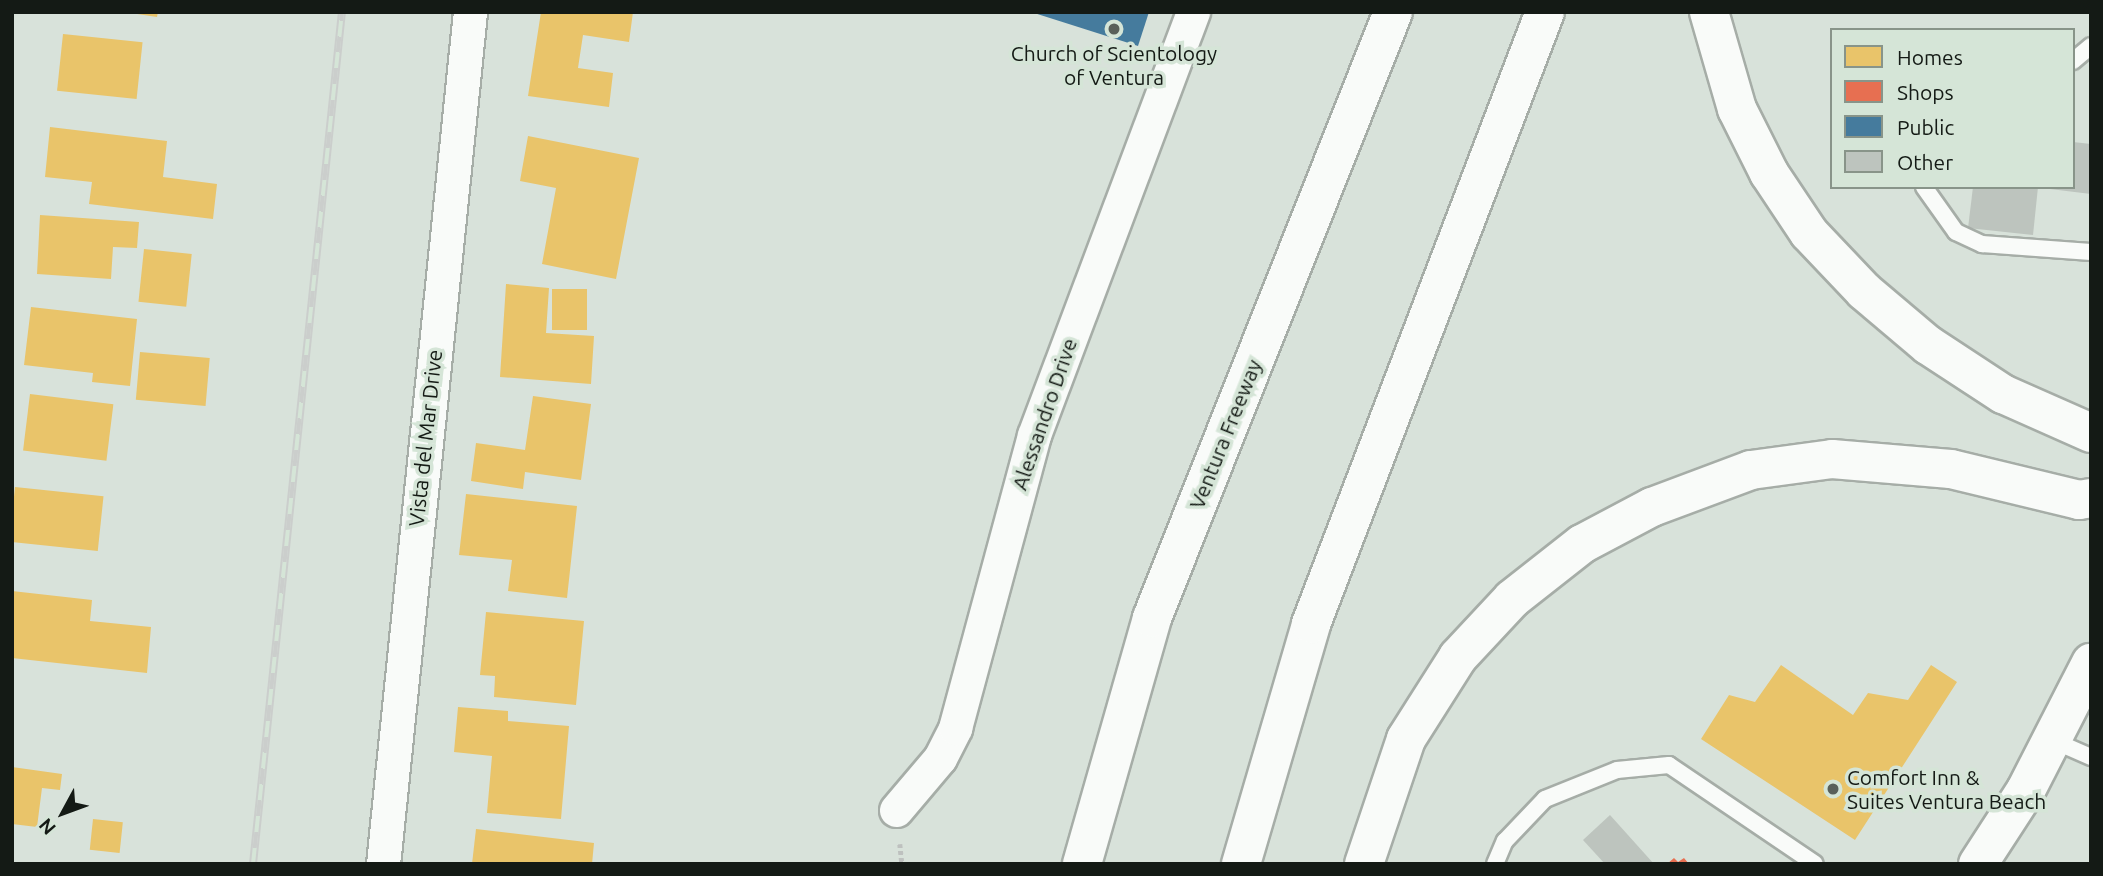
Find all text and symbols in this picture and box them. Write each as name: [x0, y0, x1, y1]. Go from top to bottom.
marker: Church of Scientology of Ventura: [1106, 21, 1122, 37]
legend: [1830, 28, 2075, 189]
place label: Church of Scientology of Ventura: [1011, 40, 1217, 90]
text: Homes: [1897, 45, 1963, 69]
text: Shops: [1897, 80, 1954, 104]
text: Public: [1897, 115, 1954, 139]
text: Other: [1897, 150, 1953, 174]
street label: Alessandro Drive: [1006, 335, 1082, 493]
street label: Vista del Mar Drive: [403, 348, 447, 528]
street label: Ventura Freeway: [1184, 356, 1266, 512]
place label: Comfort Inn & Suites Ventura Beach: [1847, 764, 2046, 814]
north arrow: [28, 778, 98, 848]
marker: Comfort Inn & Suites Ventura Beach: [1825, 781, 1841, 797]
text: N: [34, 814, 60, 839]

